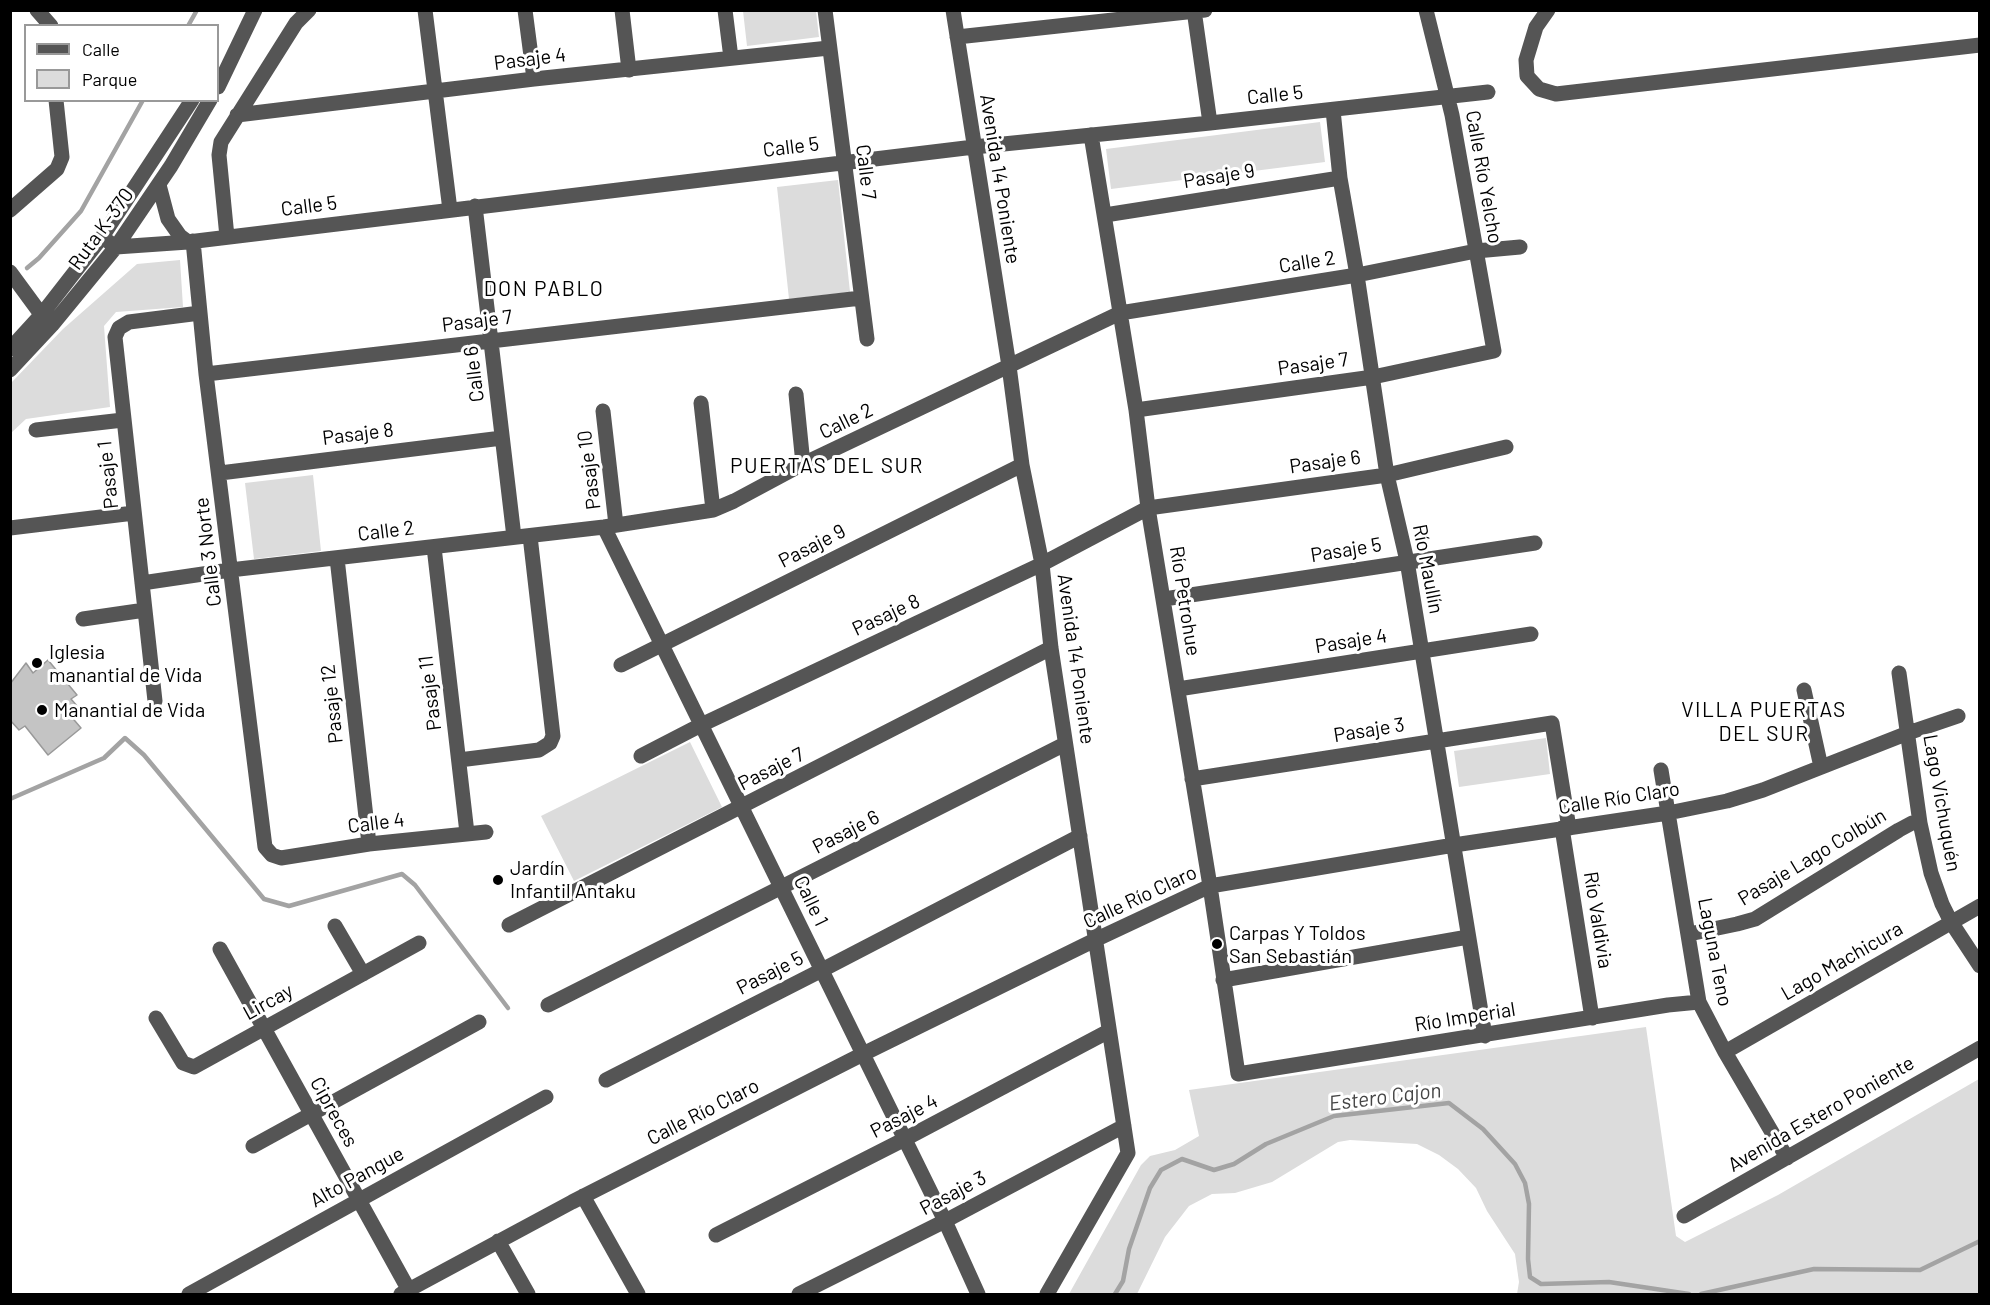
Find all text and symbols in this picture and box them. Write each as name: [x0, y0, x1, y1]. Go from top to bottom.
legend: [24, 24, 219, 102]
text: Calle: [82, 38, 120, 60]
street label: Pasaje 4: [493, 43, 567, 75]
text: Parque: [82, 68, 137, 90]
street label: Calle 5: [1246, 80, 1304, 110]
street label: Avenida 14 Poniente: [975, 92, 1025, 266]
street label: Calle Río Yelcho: [1460, 109, 1508, 245]
street label: Calle 5: [762, 132, 820, 162]
street label: Calle 7: [851, 143, 881, 201]
street label: Pasaje 9: [1182, 159, 1256, 193]
street label: Ruta K-370: [63, 183, 139, 275]
street label: Calle 5: [280, 191, 338, 221]
street label: Calle 2: [1277, 246, 1337, 278]
district label: DON PABLO: [484, 276, 604, 302]
street label: Pasaje 7: [440, 305, 514, 337]
street label: Calle 6: [459, 345, 489, 403]
street label: Pasaje 7: [1276, 347, 1350, 381]
street label: Calle 2: [815, 398, 877, 444]
street label: Pasaje 8: [321, 418, 395, 450]
street label: Pasaje 10: [572, 429, 606, 511]
street label: Pasaje 1: [92, 440, 124, 510]
street label: Pasaje 6: [1288, 445, 1362, 479]
district label: PUERTAS DEL SUR: [730, 453, 924, 479]
street label: Calle 3 Norte: [189, 496, 227, 608]
street label: Calle 2: [356, 516, 416, 546]
street label: Pasaje 9: [775, 519, 849, 573]
street label: Río Maullín: [1408, 522, 1448, 616]
street label: Pasaje 5: [1309, 533, 1383, 567]
street label: Río Petrohue: [1164, 544, 1206, 658]
street label: Avenida 14 Poniente: [1052, 572, 1100, 746]
street label: Pasaje 8: [848, 589, 924, 641]
street label: Pasaje 4: [1313, 623, 1389, 659]
place label: Iglesia manantial de Vida: [49, 640, 202, 687]
street label: Pasaje 11: [413, 654, 447, 732]
marker: Iglesia manantial de Vida: [30, 656, 44, 670]
street label: Pasaje 12: [316, 663, 348, 745]
district label: VILLA PUERTAS DEL SUR: [1681, 697, 1847, 747]
place label: Manantial de Vida: [54, 698, 205, 722]
marker: Manantial de Vida: [35, 703, 49, 717]
street label: Pasaje 3: [1332, 713, 1406, 747]
street label: Lago Vichuquén: [1918, 732, 1966, 874]
street label: Pasaje 7: [734, 742, 808, 796]
street label: Calle Río Claro: [1557, 777, 1681, 819]
street label: Pasaje Lago Colbún: [1734, 803, 1890, 911]
street label: Pasaje 6: [809, 805, 883, 859]
street label: Calle 4: [346, 808, 406, 838]
place label: Jardín Infantil Antaku: [510, 856, 636, 903]
street label: Calle Río Claro: [1079, 860, 1201, 934]
street label: Río Valdivia: [1578, 870, 1618, 970]
street label: Calle 1: [789, 872, 833, 930]
marker: Jardín Infantil Antaku: [491, 873, 505, 887]
street label: Laguna Teno: [1693, 896, 1737, 1008]
street label: Lago Machicura: [1777, 916, 1907, 1006]
place label: Carpas Y Toldos San Sebastián: [1229, 921, 1366, 968]
marker: Carpas Y Toldos San Sebastián: [1210, 937, 1224, 951]
street label: Pasaje 5: [733, 946, 807, 1000]
street label: Lircay: [239, 979, 297, 1025]
street label: Río Imperial: [1413, 997, 1517, 1037]
street label: Avenida Estero Poniente: [1724, 1051, 1918, 1177]
street label: Cipreces: [305, 1073, 363, 1151]
street label: Calle Río Claro: [643, 1074, 763, 1150]
water label: Estero Cajon: [1327, 1078, 1443, 1116]
street label: Pasaje 4: [866, 1089, 942, 1143]
street label: Alto Pangue: [306, 1141, 408, 1213]
street label: Pasaje 3: [916, 1166, 990, 1220]

